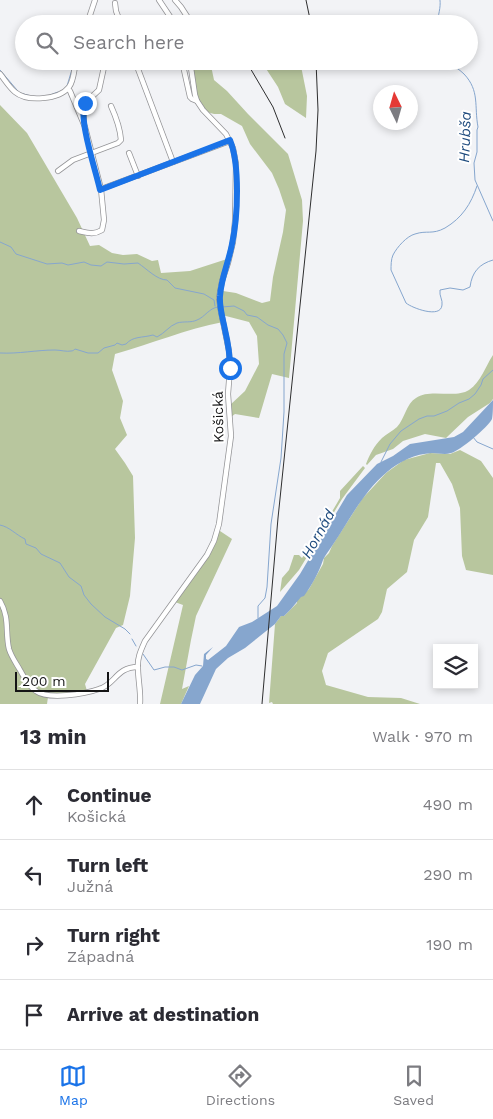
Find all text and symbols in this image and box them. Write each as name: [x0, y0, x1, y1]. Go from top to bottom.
search box: [15, 15, 478, 70]
icon: search: [33, 29, 61, 57]
text: Search here: [73, 31, 184, 54]
north arrow: [373, 85, 418, 130]
route end: [74, 92, 97, 115]
water label: Hrubša: [455, 111, 475, 163]
route start: [219, 357, 242, 380]
street label: Košická: [210, 391, 226, 443]
water label: Hornád: [297, 506, 339, 561]
map controls: [433, 644, 478, 689]
button: layers: [433, 644, 478, 689]
scale bar: [15, 669, 109, 692]
text: 200 m: [22, 673, 66, 689]
text: 13 min: [20, 724, 86, 749]
text: Walk · 970 m: [372, 727, 473, 746]
text: Continue: [67, 784, 151, 807]
icon: ahead: [20, 791, 48, 819]
text: 490 m: [423, 795, 473, 814]
text: Košická: [67, 807, 126, 826]
text: Turn left: [67, 854, 148, 877]
icon: left: [20, 861, 48, 889]
text: 290 m: [423, 865, 473, 884]
text: Južná: [67, 877, 113, 896]
text: Turn right: [67, 924, 160, 947]
icon: right: [20, 931, 48, 959]
text: 190 m: [426, 935, 473, 954]
text: Západná: [67, 947, 134, 966]
icon: arrive: [20, 1001, 48, 1029]
text: Arrive at destination: [67, 1003, 259, 1026]
tab: Map: [59, 1062, 88, 1108]
tab: Directions: [206, 1062, 275, 1108]
tab: Saved: [393, 1062, 434, 1108]

